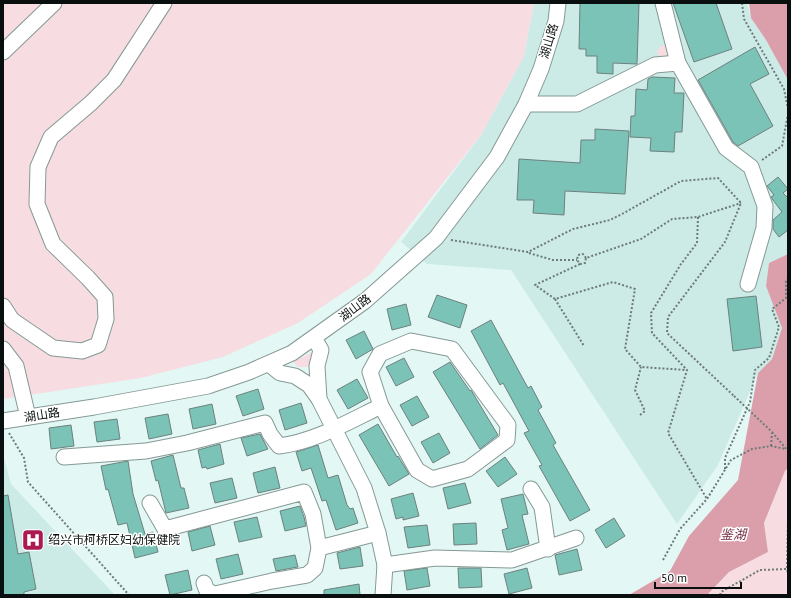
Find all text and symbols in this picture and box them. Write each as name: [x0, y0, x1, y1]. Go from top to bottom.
street label: 湖山路: [536, 21, 561, 60]
street label: 湖山路: [336, 291, 374, 324]
street label: 湖山路: [23, 404, 61, 425]
water label: 鉴湖: [720, 526, 748, 543]
hospital icon: 绍兴市柯桥区妇幼保健院: [20, 527, 46, 553]
place label: 绍兴市柯桥区妇幼保健院: [48, 532, 180, 547]
scale bar: [655, 564, 741, 590]
text: 50 m: [661, 570, 687, 585]

